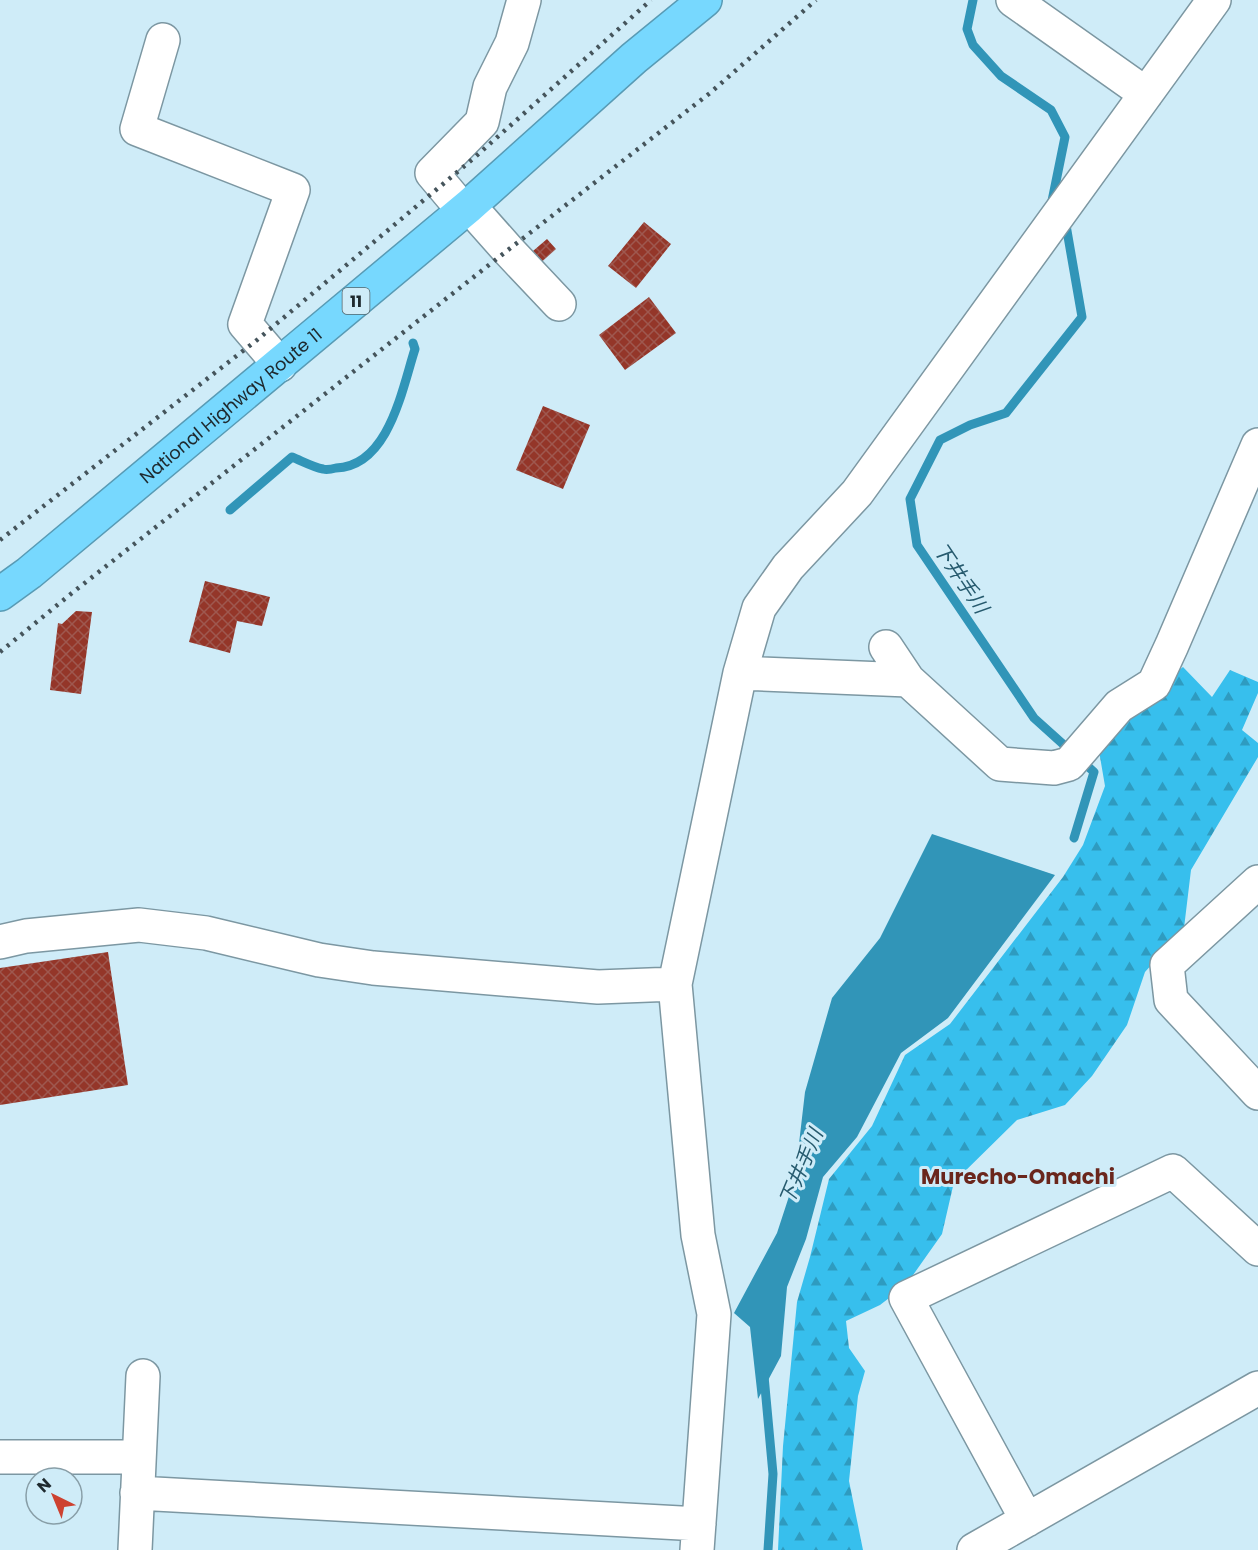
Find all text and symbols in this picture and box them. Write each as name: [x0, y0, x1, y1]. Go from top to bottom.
road number: 11: [342, 288, 370, 314]
street label: National Highway Route 11: [134, 322, 327, 489]
water label: 下井手川: [927, 537, 996, 621]
water label: 下井手川: [772, 1123, 830, 1209]
district label: Murecho-Omachi: [921, 1162, 1115, 1191]
north arrow: [24, 1466, 84, 1526]
text: N: [32, 1473, 56, 1498]

